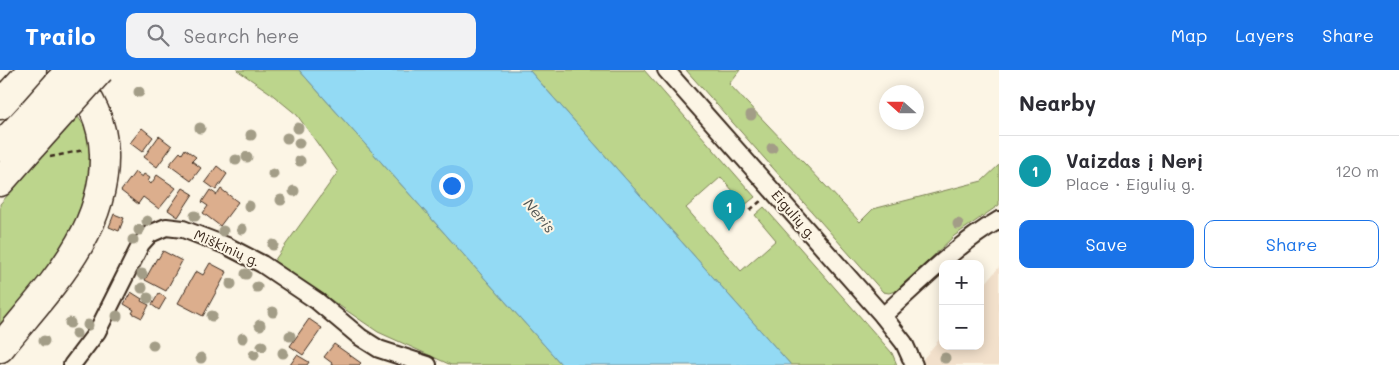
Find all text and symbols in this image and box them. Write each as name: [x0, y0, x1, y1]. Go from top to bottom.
search box: [126, 13, 476, 58]
text: Trailo: [25, 20, 96, 51]
icon: search: [144, 21, 172, 49]
text: Search here: [184, 23, 299, 48]
text: Map: [1171, 23, 1207, 47]
text: Layers: [1235, 23, 1294, 47]
text: Share: [1322, 23, 1374, 47]
north arrow: [879, 85, 924, 130]
text: Nearby: [1019, 89, 1096, 116]
text: Vaizdas į Nerį: [1066, 148, 1203, 173]
text: 1: [1031, 160, 1039, 181]
text: 120 m: [1335, 160, 1379, 181]
your location: [439, 173, 465, 199]
text: Place · Eigulių g.: [1066, 173, 1195, 194]
street label: Eigulių g.: [767, 186, 821, 244]
pin: 1: [713, 190, 745, 231]
water label: Neris: [519, 194, 560, 237]
button: Save: [1019, 220, 1194, 268]
button: Share: [1204, 220, 1379, 268]
street label: Miškinių g.: [191, 225, 263, 271]
map controls: [939, 260, 984, 350]
button: +: [939, 260, 984, 305]
button: −: [939, 305, 984, 350]

